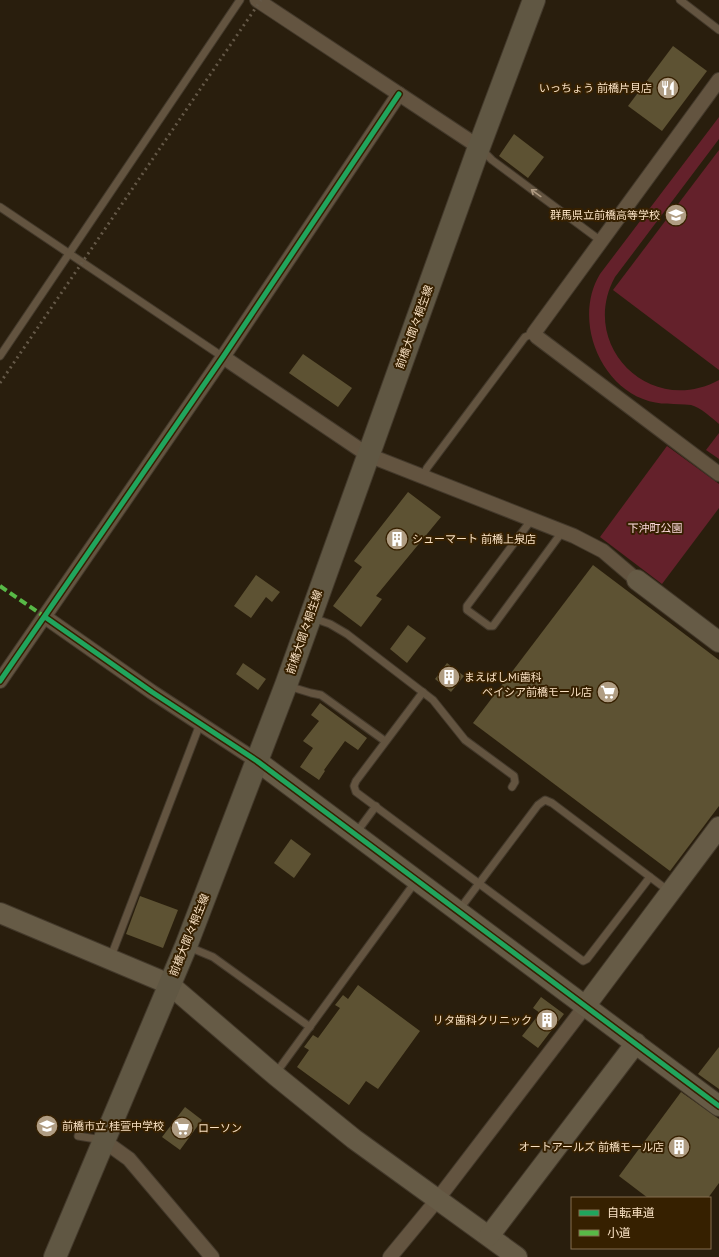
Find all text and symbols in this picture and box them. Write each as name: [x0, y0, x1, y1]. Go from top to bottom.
restaurant icon: いっちょう 前橋片貝店: [655, 75, 681, 101]
place label: いっちょう 前橋片貝店: [539, 81, 652, 95]
one-way arrow: [530, 188, 541, 197]
school or university icon: 群馬県立前橋高等学校: [663, 202, 689, 228]
place label: 群馬県立前橋高等学校: [550, 208, 660, 222]
street label: 前橋大間々桐生線: [392, 283, 436, 371]
park label: 下沖町公園: [628, 521, 683, 535]
building icon: シューマート 前橋上泉店: [384, 526, 410, 552]
place label: シューマート 前橋上泉店: [412, 532, 536, 546]
street label: 前橋大間々桐生線: [283, 588, 325, 676]
building icon: まえばしMi歯科: [436, 664, 462, 690]
place label: まえばしMi歯科: [464, 670, 542, 684]
supermarket icon: ベイシア前橋モール店: [595, 679, 621, 705]
place label: ベイシア前橋モール店: [482, 685, 592, 699]
street label: 前橋大間々桐生線: [166, 892, 212, 978]
building icon: リタ歯科クリニック: [534, 1007, 560, 1033]
place label: リタ歯科クリニック: [433, 1013, 532, 1027]
school or university icon: 前橋市立 桂萱中学校: [34, 1113, 60, 1139]
supermarket icon: ローソン: [169, 1115, 195, 1141]
place label: 前橋市立 桂萱中学校: [62, 1119, 164, 1133]
place label: ローソン: [198, 1121, 242, 1135]
building icon: オートアールズ 前橋モール店: [666, 1134, 692, 1160]
place label: オートアールズ 前橋モール店: [519, 1140, 664, 1154]
legend: [571, 1197, 711, 1249]
text: 自転車道: [607, 1205, 655, 1220]
text: 小道: [607, 1225, 631, 1240]

